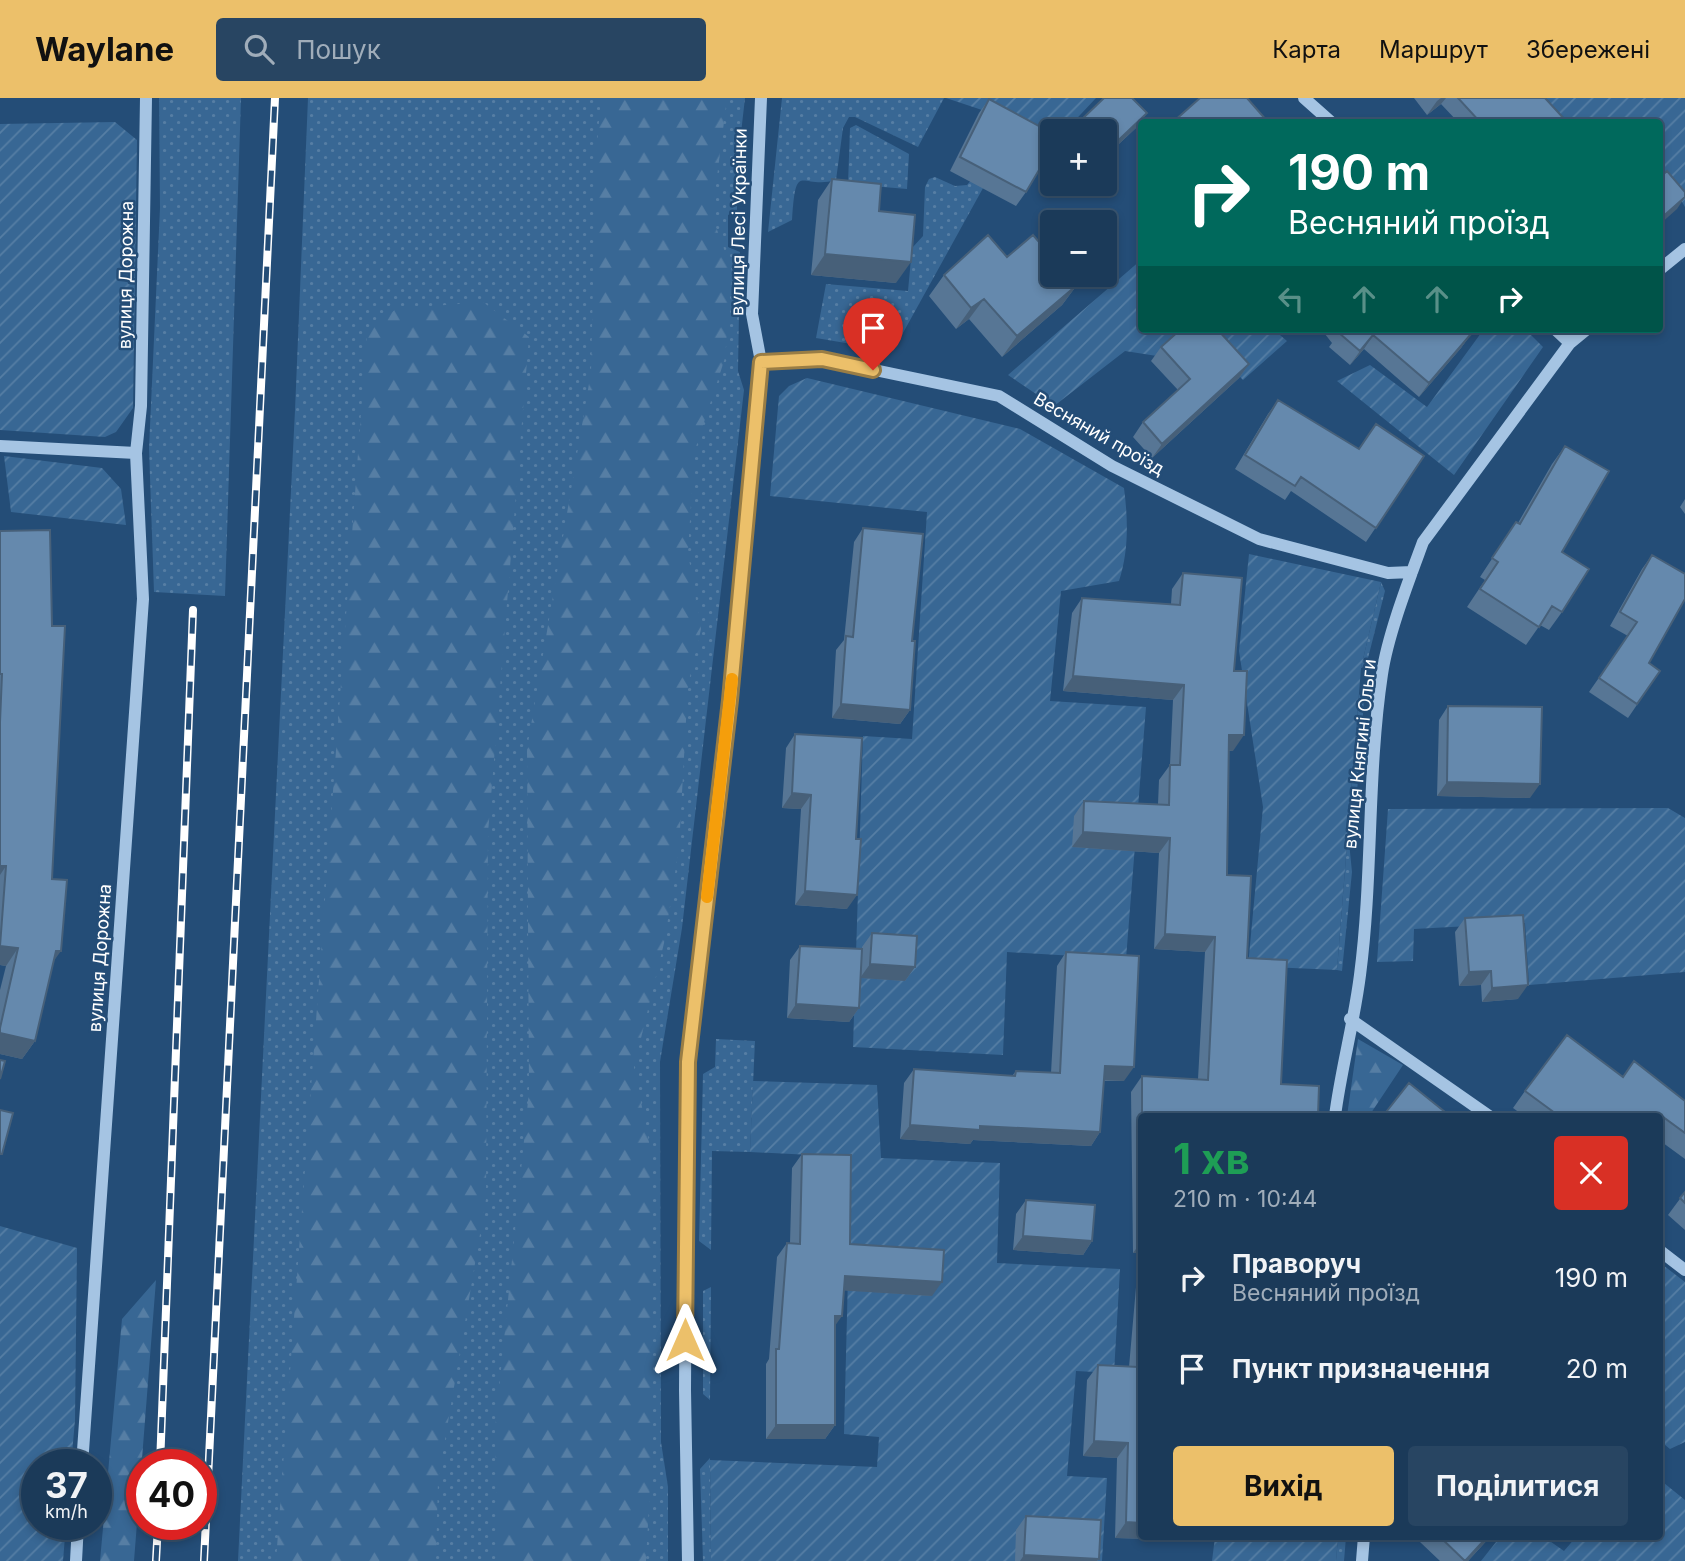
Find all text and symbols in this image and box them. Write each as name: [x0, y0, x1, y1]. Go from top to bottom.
search box: [216, 18, 706, 81]
text: Waylane: [35, 29, 174, 69]
icon: search: [240, 30, 278, 68]
text: Пошук: [296, 34, 381, 65]
text: Карта: [1272, 35, 1341, 64]
text: Маршрут: [1379, 35, 1488, 64]
text: Збережені: [1526, 35, 1650, 64]
map controls: [1040, 119, 1117, 287]
button: +: [1040, 119, 1117, 196]
street label: вулиця Лесі Українки: [726, 128, 751, 316]
text: 190 m: [1288, 143, 1430, 202]
icon: right: [1173, 147, 1264, 238]
street label: вулиця Дорожна: [114, 201, 137, 349]
text: Весняний проїзд: [1288, 203, 1550, 242]
button: −: [1040, 210, 1117, 287]
icon: left: [1272, 280, 1310, 318]
icon: ahead: [1345, 280, 1383, 318]
icon: ahead: [1418, 280, 1456, 318]
icon: right: [1491, 280, 1529, 318]
pin: [843, 298, 903, 370]
icon: arrive: [854, 309, 892, 347]
street label: Весняний проїзд: [1030, 388, 1168, 479]
street label: вулиця Княгині Ольги: [1339, 658, 1380, 850]
street label: вулиця Дорожна: [84, 883, 115, 1033]
text: 1 хв: [1173, 1133, 1250, 1184]
button: close: [1554, 1136, 1628, 1210]
text: 210 m · 10:44: [1173, 1185, 1317, 1213]
text: Праворуч: [1232, 1248, 1361, 1279]
icon: right: [1173, 1259, 1211, 1297]
text: 190 m: [1555, 1262, 1628, 1293]
text: Весняний проїзд: [1232, 1279, 1420, 1307]
position arrow: [648, 1303, 722, 1377]
icon: arrive: [1173, 1350, 1211, 1388]
text: Пункт призначення: [1232, 1353, 1490, 1384]
text: 20 m: [1566, 1353, 1628, 1384]
button: Вихід: [1173, 1446, 1394, 1526]
button: Поділитися: [1408, 1446, 1628, 1526]
speed limit sign: 40: [126, 1449, 217, 1540]
text: 37: [45, 1464, 88, 1506]
text: km/h: [45, 1501, 88, 1522]

